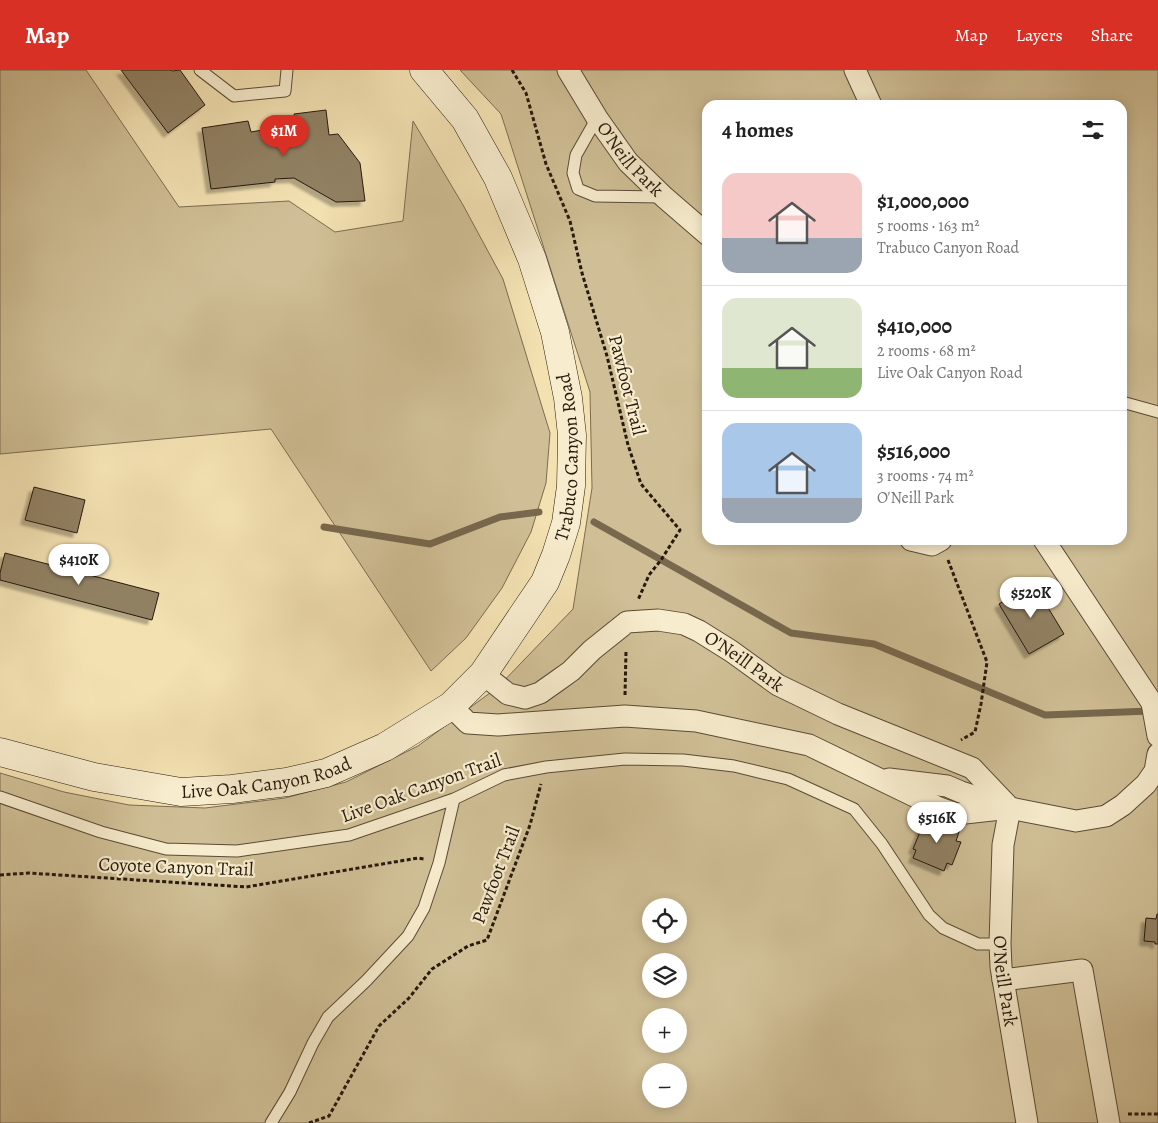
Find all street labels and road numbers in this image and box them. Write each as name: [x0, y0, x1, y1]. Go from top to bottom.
street label: O'Neill Park: [590, 116, 670, 203]
street label: Pawfoot Trail: [602, 332, 652, 438]
street label: Trabuco Canyon Road: [548, 370, 585, 545]
street label: O'Neill Park: [699, 624, 790, 698]
street label: Live Oak Canyon Trail: [337, 747, 505, 829]
street label: Live Oak Canyon Road: [180, 750, 356, 805]
street label: Pawfoot Trail: [465, 822, 527, 928]
street label: Coyote Canyon Trail: [98, 851, 254, 883]
street label: O'Neill Park: [987, 935, 1024, 1029]

